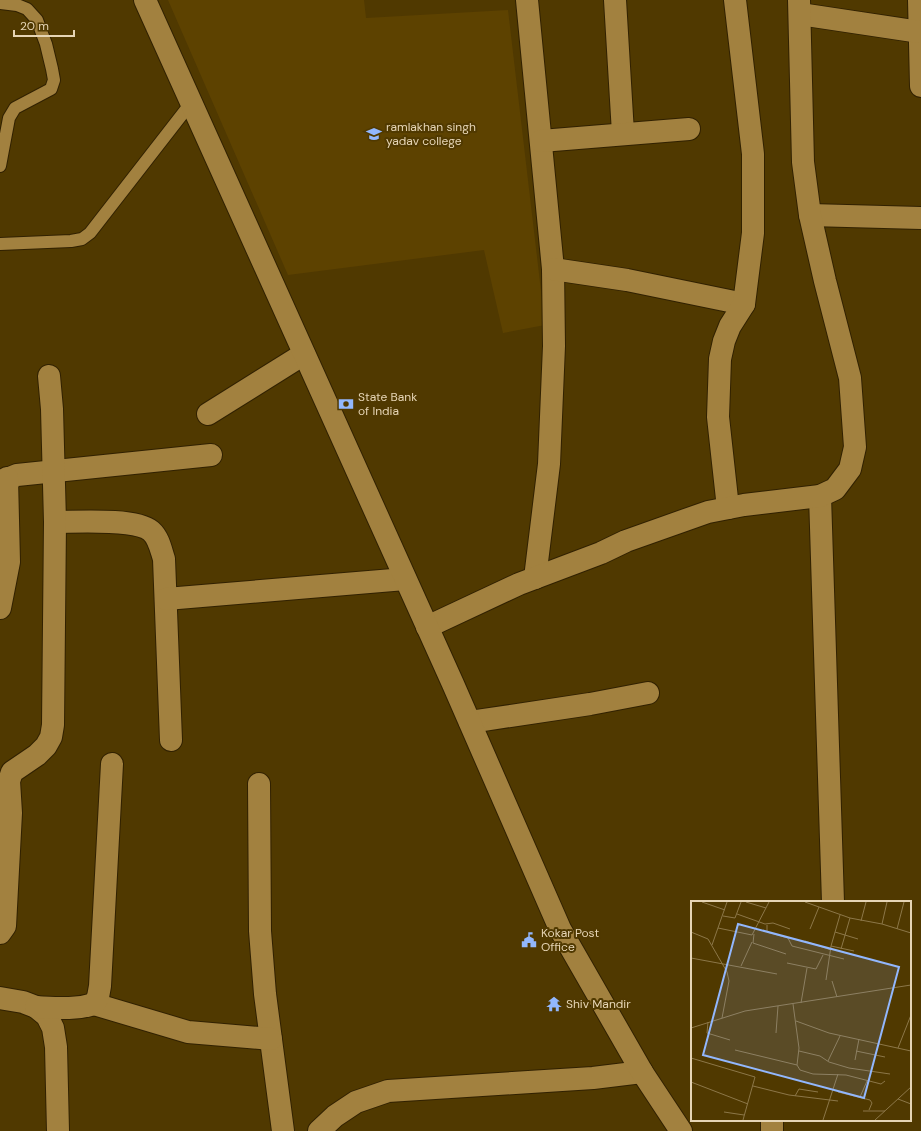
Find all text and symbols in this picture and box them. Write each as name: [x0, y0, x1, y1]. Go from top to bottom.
scale bar: [14, 12, 74, 38]
text: 20 m: [20, 18, 49, 34]
place label: ramlakhan singh yadav college: [386, 119, 476, 149]
school or university icon: ramlakhan singh yadav college: [365, 125, 383, 143]
place label: State Bank of India: [358, 389, 417, 419]
bank icon: State Bank of India: [337, 395, 355, 413]
inset map: [691, 901, 911, 1121]
place label: Kokar Post Office: [541, 925, 599, 955]
public building icon: Kokar Post Office: [520, 931, 538, 949]
temple icon: Shiv Mandir: [545, 995, 563, 1013]
place label: Shiv Mandir: [566, 996, 631, 1012]

